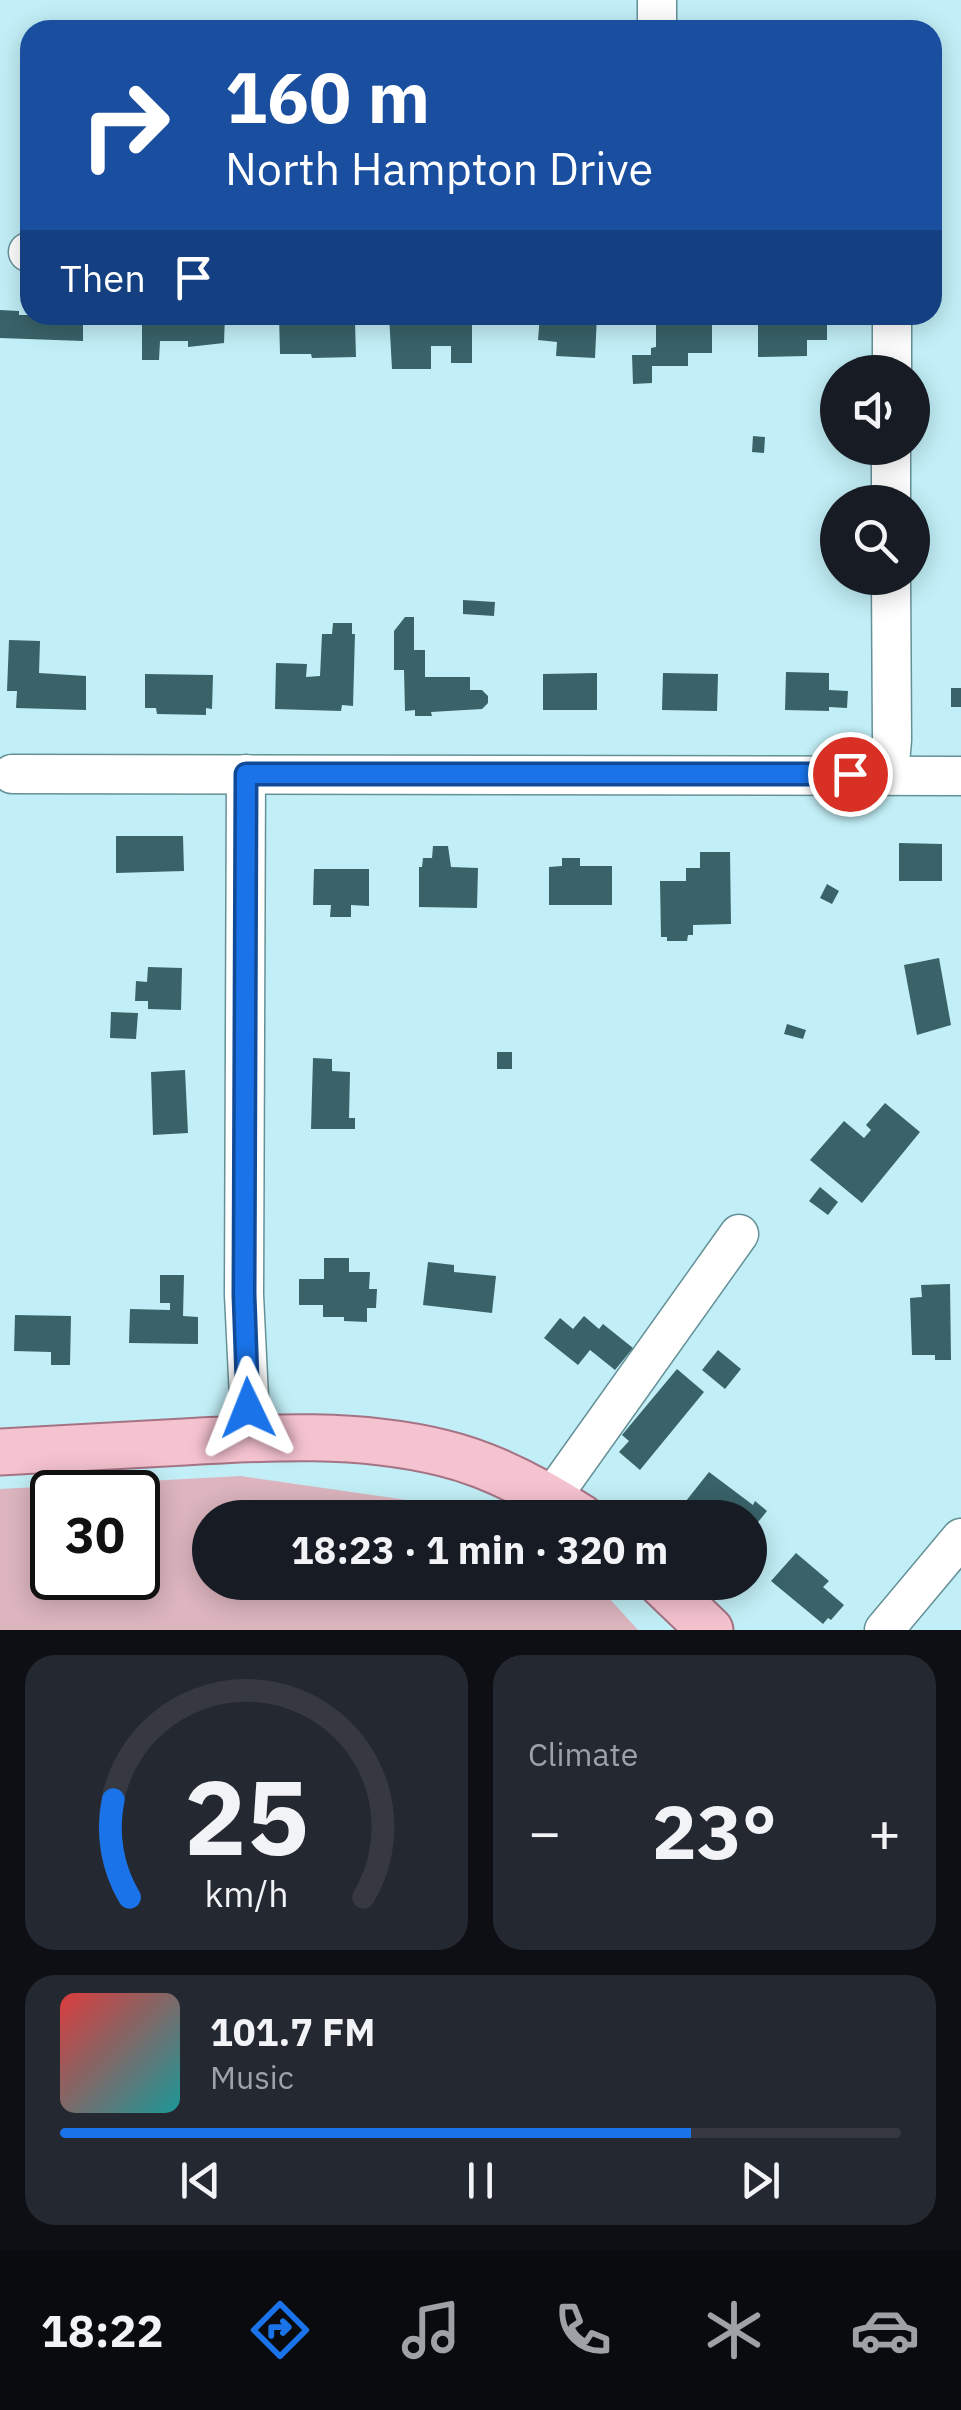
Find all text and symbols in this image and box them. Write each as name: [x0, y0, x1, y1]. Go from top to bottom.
text: 160 m: [225, 51, 430, 142]
icon: right: [60, 60, 190, 190]
text: North Hampton Drive: [225, 139, 653, 197]
icon: arrive: [166, 250, 221, 305]
text: Then: [60, 253, 146, 302]
map controls: [820, 355, 930, 595]
button: sound: [820, 355, 930, 465]
button: search: [820, 485, 930, 595]
pin: [808, 732, 893, 817]
icon: arrive: [823, 747, 878, 802]
position arrow: [196, 1356, 300, 1460]
speed limit sign: 30: [30, 1470, 160, 1600]
text: 18:23 · 1 min · 320 m: [291, 1525, 668, 1574]
text: Climate: [528, 1733, 638, 1775]
text: 25: [184, 1748, 309, 1884]
text: 23°: [652, 1782, 777, 1880]
text: −: [528, 1796, 561, 1867]
text: +: [868, 1796, 901, 1867]
text: km/h: [204, 1870, 289, 1917]
text: 101.7 FM: [210, 2007, 375, 2056]
text: Music: [210, 2056, 294, 2098]
icon: previous: [173, 2153, 228, 2208]
icon: pause: [453, 2153, 508, 2208]
icon: next: [733, 2153, 788, 2208]
icon: directions: [245, 2295, 315, 2365]
icon: music: [396, 2295, 466, 2365]
icon: phone: [548, 2295, 618, 2365]
icon: climate: [699, 2295, 769, 2365]
icon: car: [850, 2295, 920, 2365]
text: 18:22: [41, 2301, 164, 2359]

